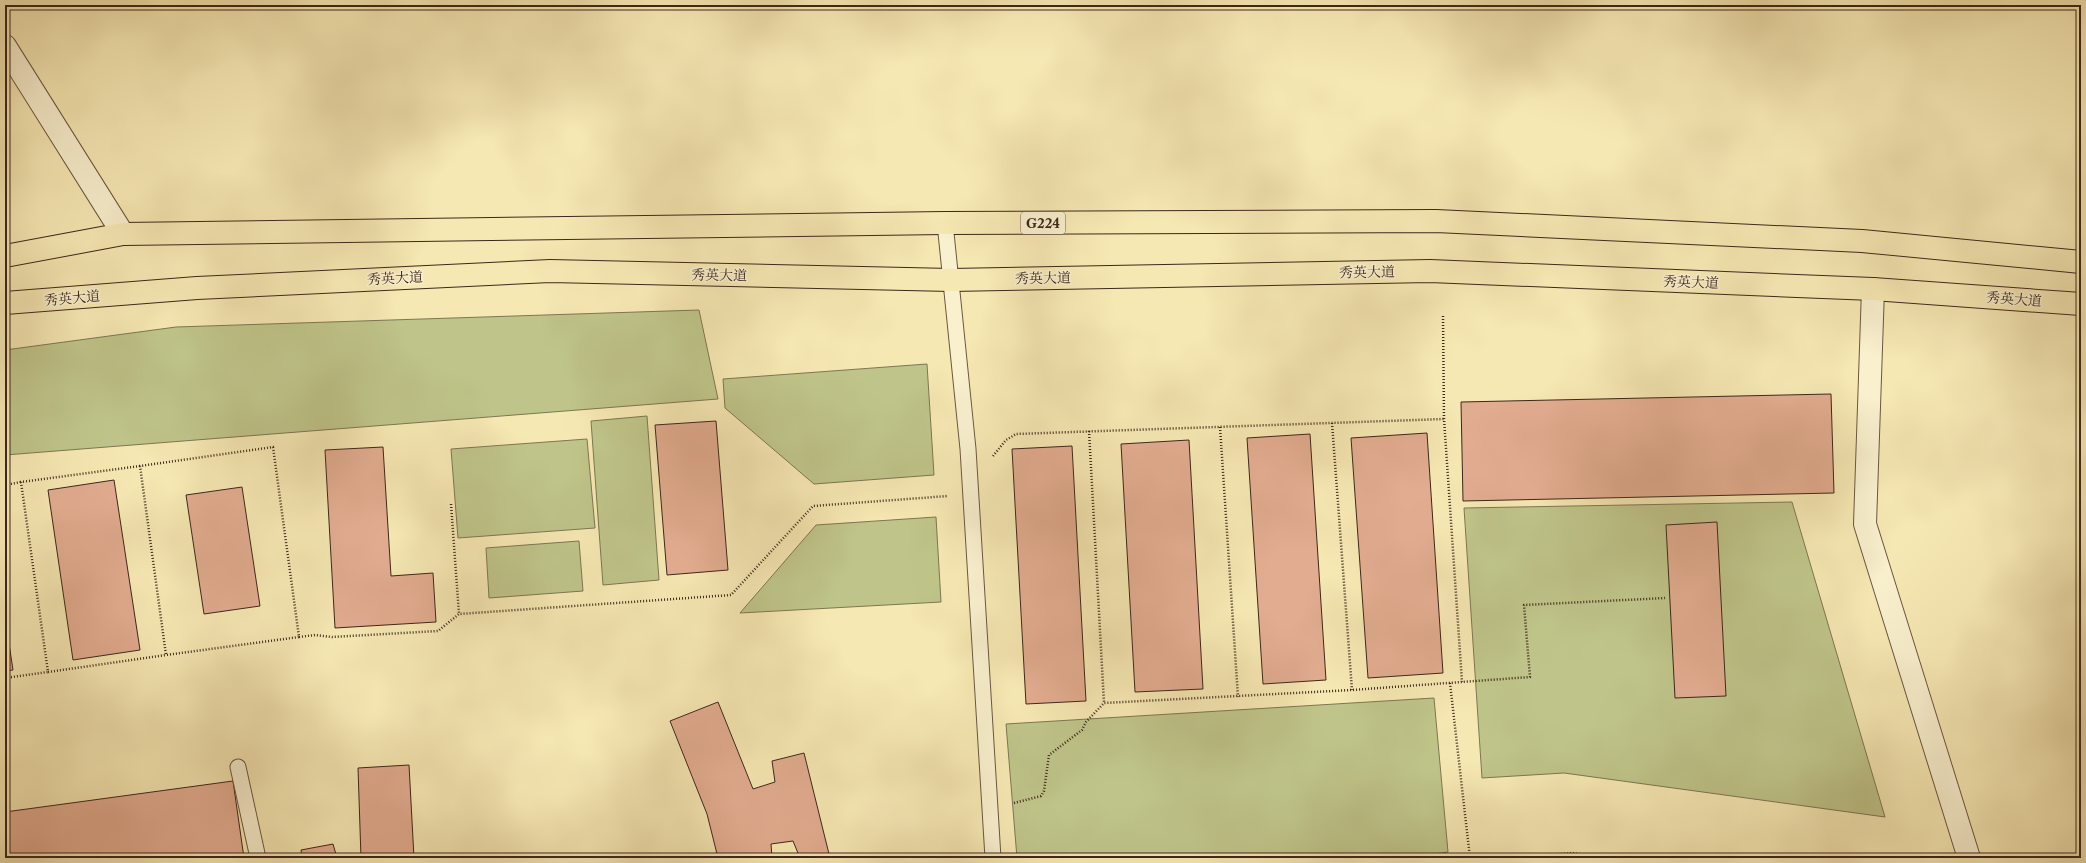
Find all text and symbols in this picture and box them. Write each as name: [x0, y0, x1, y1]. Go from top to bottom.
road number: G224: [1021, 212, 1065, 234]
street label: 秀英大道: [1339, 263, 1395, 281]
street label: 秀英大道: [691, 266, 747, 284]
street label: 秀英大道: [367, 268, 423, 288]
street label: 秀英大道: [1015, 269, 1071, 287]
street label: 秀英大道: [1663, 272, 1719, 292]
street label: 秀英大道: [43, 287, 101, 309]
street label: 秀英大道: [1985, 288, 2043, 310]

